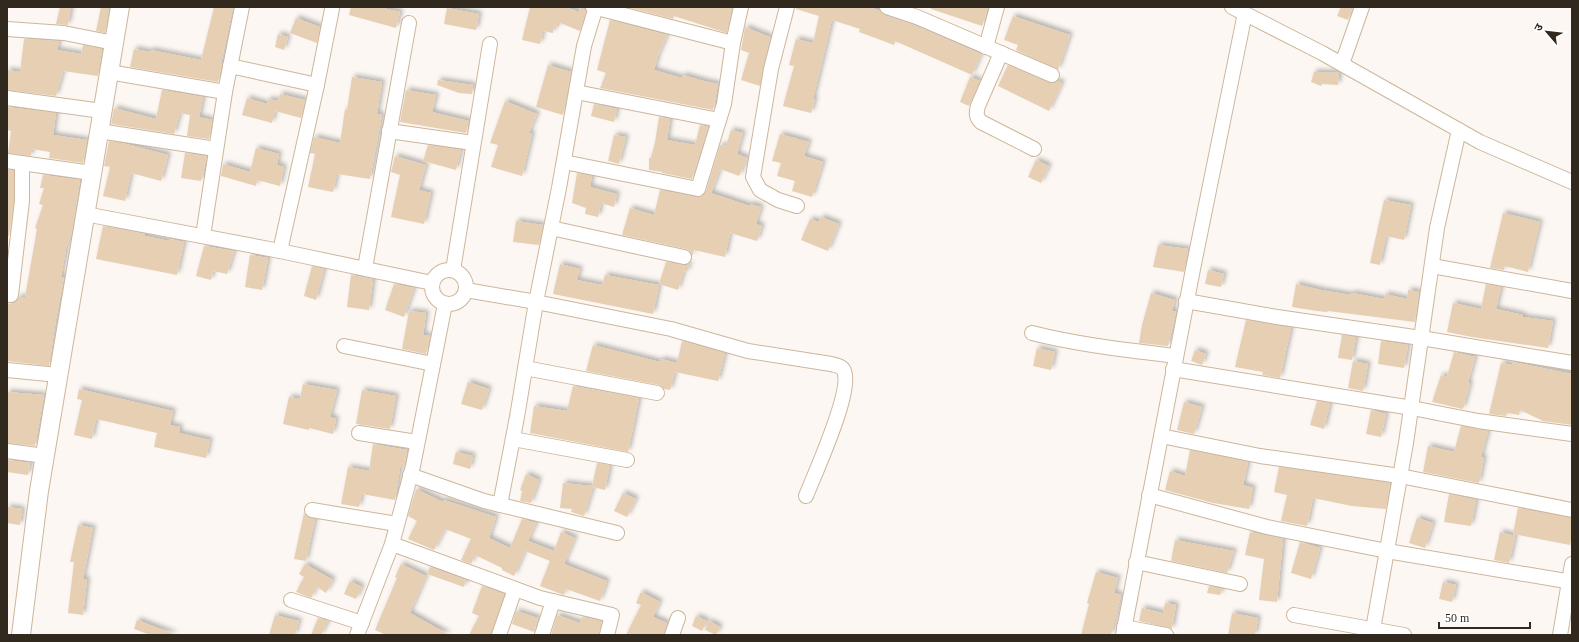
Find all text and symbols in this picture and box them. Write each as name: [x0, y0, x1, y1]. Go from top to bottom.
north arrow: [1527, 12, 1567, 52]
text: उ: [1531, 21, 1545, 33]
scale bar: [1439, 604, 1530, 630]
text: 50 m: [1445, 611, 1470, 625]

